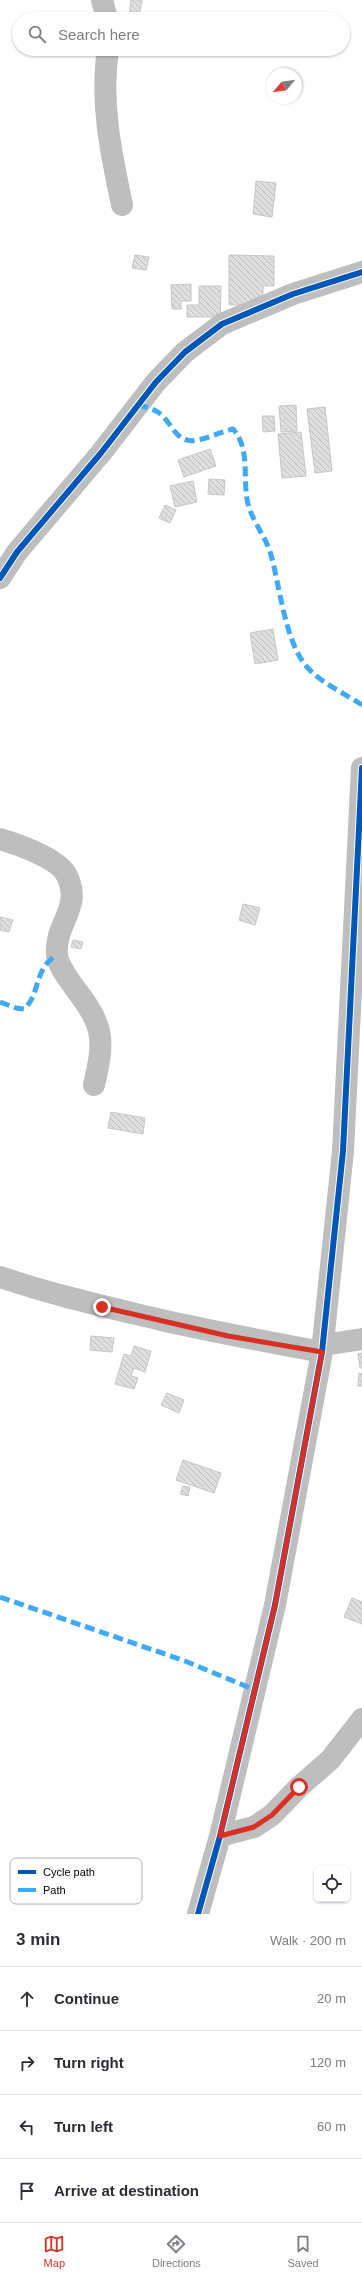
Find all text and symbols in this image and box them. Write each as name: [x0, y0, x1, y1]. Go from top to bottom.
search box: [12, 12, 350, 56]
icon: search: [26, 23, 48, 45]
text: Search here: [58, 26, 140, 43]
north arrow: [266, 68, 302, 104]
route end: [93, 1298, 111, 1316]
route start: [290, 1778, 308, 1796]
legend: [10, 1858, 142, 1904]
text: Cycle path: [43, 1866, 95, 1878]
map controls: [314, 1866, 350, 1902]
button: locate: [314, 1866, 350, 1902]
text: Path: [43, 1884, 66, 1896]
text: 3 min: [16, 1930, 60, 1949]
text: Walk · 200 m: [270, 1933, 346, 1948]
icon: ahead: [16, 1988, 38, 2010]
text: Continue: [54, 1990, 119, 2007]
text: 20 m: [317, 1991, 346, 2006]
icon: right: [16, 2052, 38, 2074]
text: Turn right: [54, 2054, 124, 2071]
text: 120 m: [310, 2055, 346, 2070]
icon: left: [16, 2116, 38, 2138]
text: Turn left: [54, 2118, 113, 2135]
text: 60 m: [317, 2119, 346, 2134]
icon: arrive: [16, 2180, 38, 2202]
text: Arrive at destination: [54, 2182, 199, 2199]
tab: Map: [43, 2233, 65, 2269]
tab: Directions: [152, 2233, 201, 2269]
tab: Saved: [287, 2233, 319, 2269]

